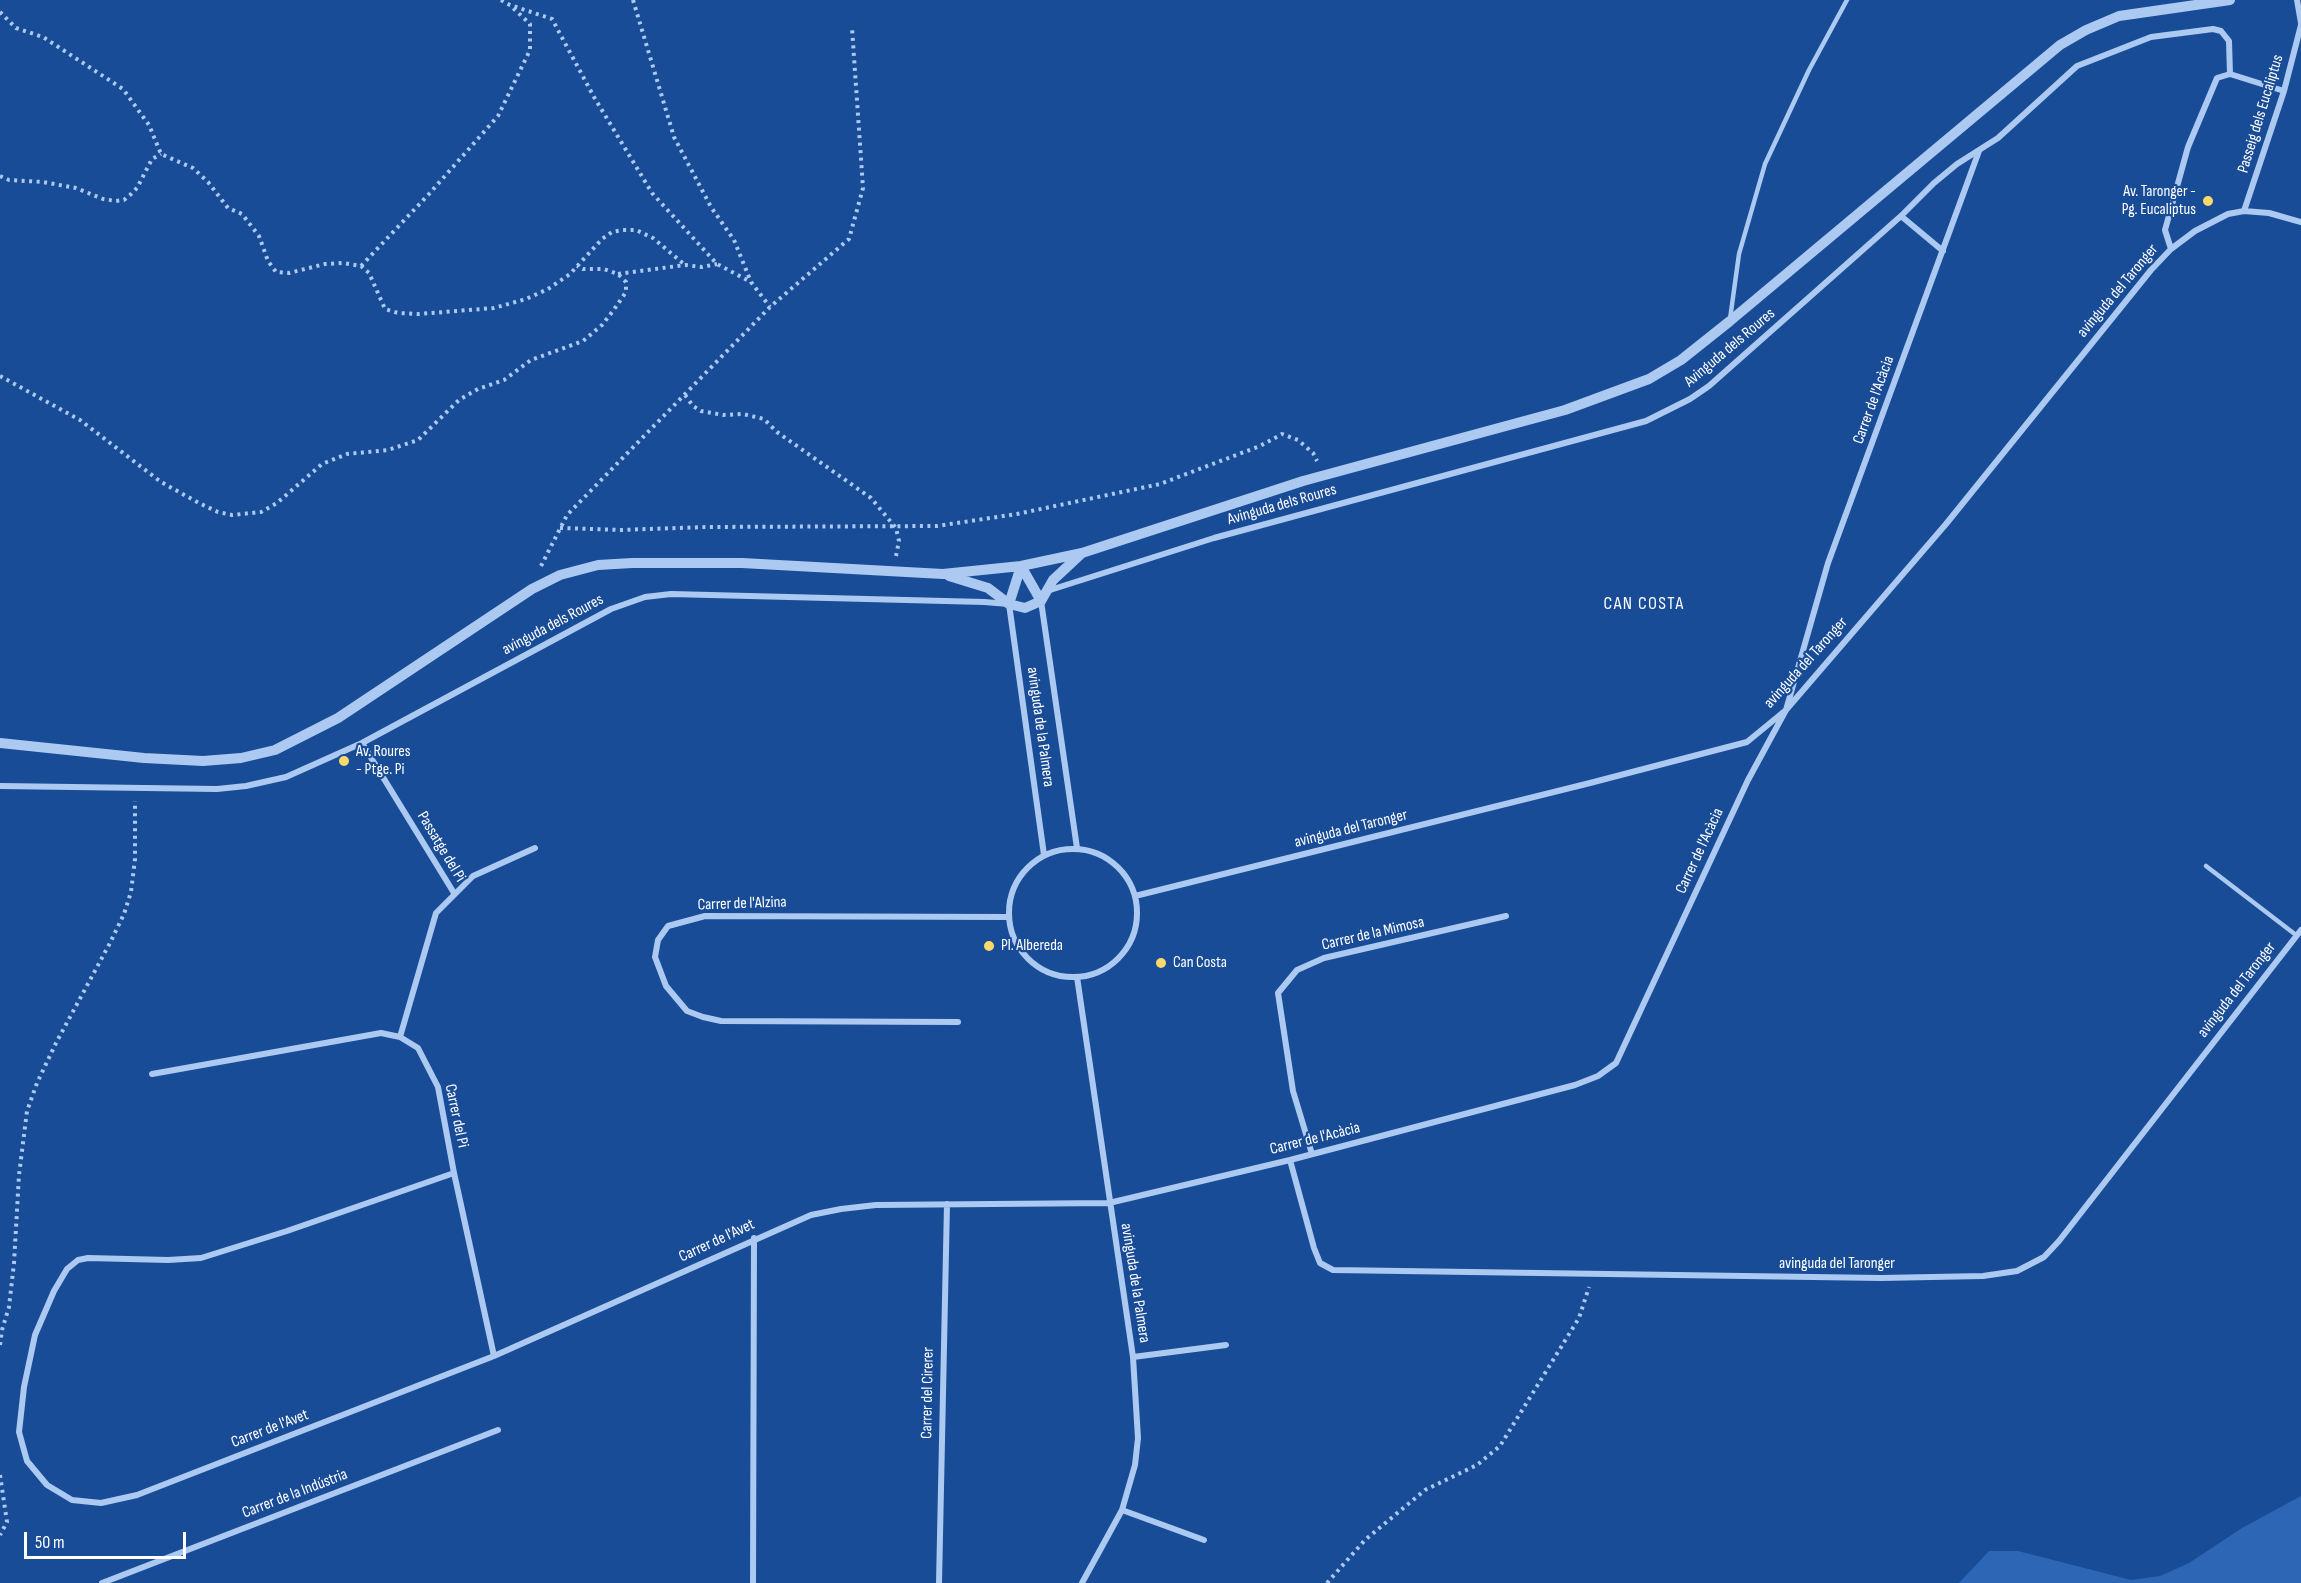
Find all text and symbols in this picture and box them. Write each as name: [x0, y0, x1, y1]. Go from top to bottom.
street label: Passeig dels Eucaliptus: [2234, 53, 2288, 175]
place label: Av. Taronger - Pg. Eucaliptus: [2122, 182, 2196, 220]
marker: Av. Taronger - Pg. Eucaliptus: [2201, 194, 2215, 208]
street label: avinguda del Taronger: [2073, 240, 2163, 342]
street label: Avinguda dels Roures: [1681, 304, 1779, 392]
street label: Carrer de l'Acàcia: [1849, 353, 1899, 447]
street label: Avinguda dels Roures: [1225, 480, 1339, 530]
street label: avinguda dels Roures: [499, 590, 607, 660]
district label: CAN COSTA: [1603, 593, 1685, 615]
street label: avinguda del Taronger: [1760, 614, 1852, 712]
street label: avinguda de la Palmera: [1022, 666, 1058, 788]
place label: Av. Roures - Ptge. Pi: [356, 742, 411, 780]
marker: Av. Roures - Ptge. Pi: [337, 754, 351, 768]
street label: Carrer de l'Acàcia: [1672, 805, 1728, 897]
street label: avinguda del Taronger: [1292, 806, 1410, 852]
street label: Passatge del Pi: [413, 808, 469, 886]
street label: Carrer de l'Alzina: [697, 893, 787, 915]
street label: Carrer de la Mimosa: [1320, 913, 1426, 955]
place label: Pl. Albereda: [1001, 936, 1063, 956]
street label: avinguda del Taronger: [2194, 938, 2280, 1042]
marker: Pl. Albereda: [982, 939, 996, 953]
place label: Can Costa: [1173, 953, 1227, 973]
marker: Can Costa: [1154, 956, 1168, 970]
street label: Carrer del Pi: [440, 1082, 472, 1150]
street label: Carrer de l'Acàcia: [1268, 1119, 1362, 1159]
street label: Carrer de l'Avet: [676, 1215, 758, 1267]
street label: avinguda de la Palmera: [1116, 1222, 1154, 1344]
street label: avinguda del Taronger: [1779, 1254, 1895, 1274]
street label: Carrer del Cirerer: [918, 1347, 938, 1439]
street label: Carrer de l'Avet: [229, 1405, 311, 1453]
street label: Carrer de la Indústria: [240, 1465, 350, 1523]
scale bar: [27, 1520, 189, 1558]
text: 50 m: [35, 1532, 65, 1553]

